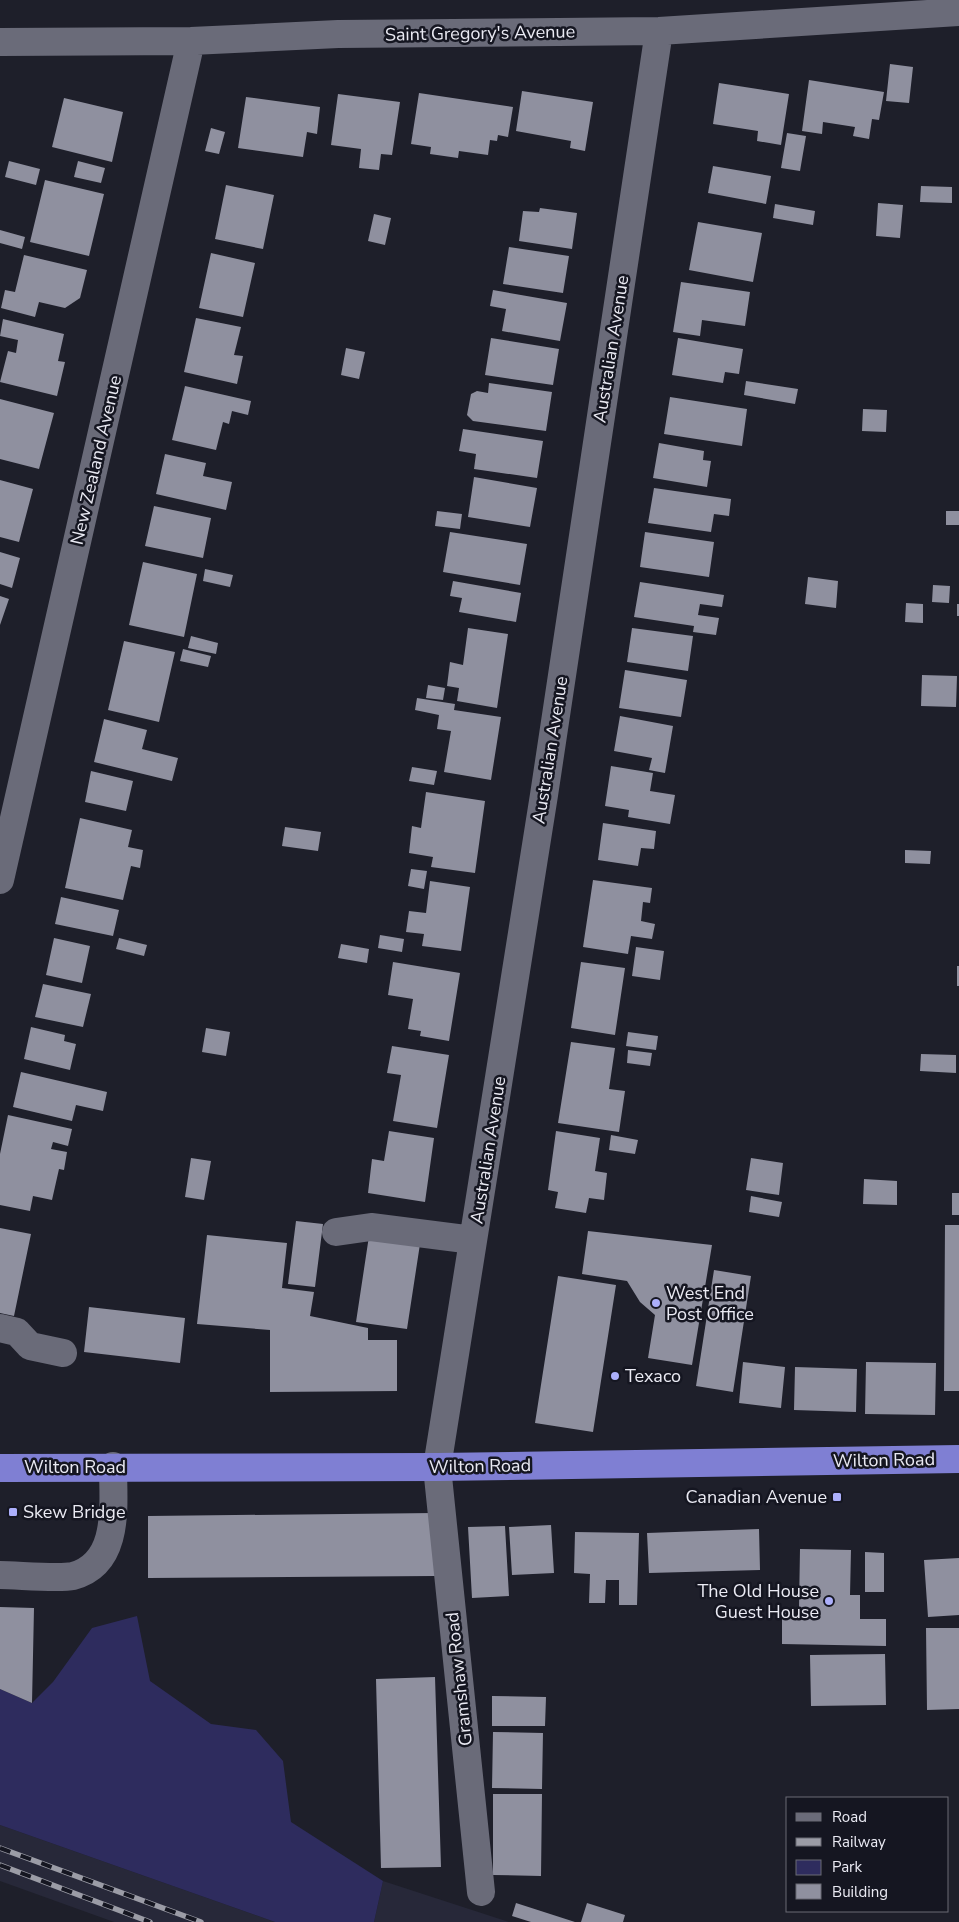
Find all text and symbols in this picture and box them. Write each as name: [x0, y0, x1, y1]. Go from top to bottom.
street label: Saint Gregory's Avenue: [385, 19, 575, 47]
street label: Australian Avenue: [587, 273, 635, 425]
street label: New Zealand Avenue: [65, 373, 127, 547]
street label: Australian Avenue: [526, 674, 574, 826]
street label: Australian Avenue: [464, 1074, 512, 1226]
place label: West End Post Office: [666, 1281, 754, 1326]
marker: West End Post Office: [650, 1297, 662, 1309]
place label: Texaco: [625, 1364, 681, 1388]
marker: Texaco: [609, 1370, 621, 1382]
street label: Wilton Road: [833, 1447, 935, 1473]
street label: Wilton Road: [429, 1453, 531, 1479]
street label: Wilton Road: [24, 1455, 126, 1479]
place label: Canadian Avenue: [686, 1485, 827, 1509]
marker: Canadian Avenue: [831, 1491, 843, 1503]
place label: Skew Bridge: [23, 1500, 125, 1524]
marker: Skew Bridge: [7, 1506, 19, 1518]
place label: The Old House Guest House: [698, 1579, 819, 1624]
marker: The Old House Guest House: [823, 1595, 835, 1607]
street label: Gramshaw Road: [440, 1611, 478, 1747]
legend: [786, 1797, 949, 1912]
text: Road: [832, 1807, 867, 1827]
text: Railway: [832, 1832, 886, 1852]
text: Park: [832, 1857, 862, 1877]
text: Building: [832, 1882, 888, 1902]

